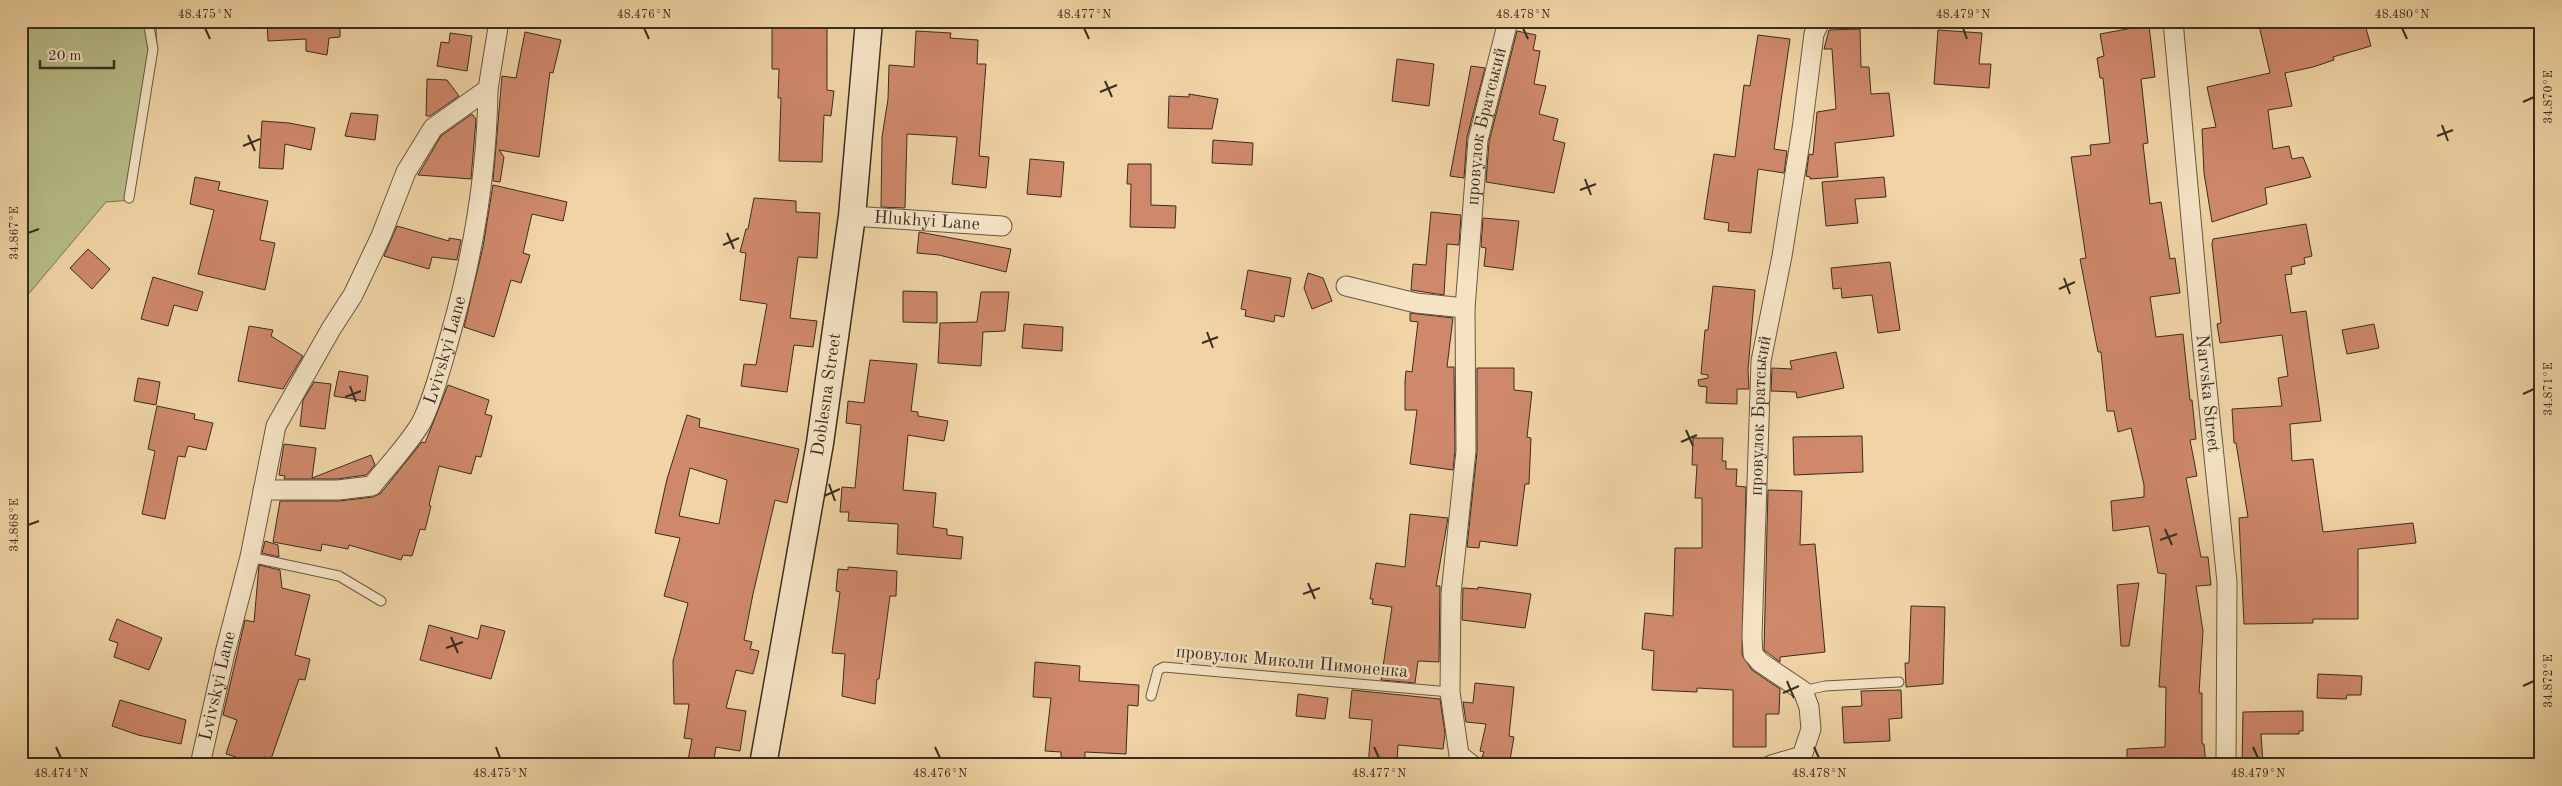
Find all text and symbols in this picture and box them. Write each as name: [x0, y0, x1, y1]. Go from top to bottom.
text: 48.475°N: [178, 8, 232, 21]
text: 48.476°N: [617, 9, 671, 21]
text: 48.477°N: [1057, 9, 1111, 21]
text: 48.478°N: [1496, 9, 1550, 21]
text: 48.479°N: [1936, 9, 1990, 21]
text: 48.480°N: [2375, 9, 2429, 21]
scale bar: [40, 38, 114, 70]
street label: провулок Братський: [1464, 46, 1510, 206]
text: 20 m: [48, 49, 82, 64]
text: 34.870°E: [2543, 70, 2555, 124]
text: 34.867°E: [9, 206, 21, 260]
street label: Hlukhyi Lane: [873, 208, 980, 234]
street label: Lvivskyi Lane: [421, 294, 469, 407]
street label: Doblesna Street: [809, 332, 844, 458]
street label: Narvska Street: [2192, 333, 2223, 453]
street label: провулок Братський: [1748, 334, 1775, 496]
text: 34.871°E: [2543, 362, 2555, 416]
text: 34.868°E: [9, 498, 21, 552]
street label: Lvivskyi Lane: [197, 629, 239, 742]
street label: провулок Миколи Пимоненка: [1175, 643, 1409, 681]
text: 34.872°E: [2543, 654, 2555, 708]
text: 48.475°N: [473, 767, 527, 780]
text: 48.474°N: [34, 768, 88, 780]
text: 48.476°N: [913, 768, 967, 780]
text: 48.477°N: [1352, 768, 1406, 780]
text: 48.478°N: [1792, 768, 1846, 780]
text: 48.479°N: [2231, 768, 2285, 780]

